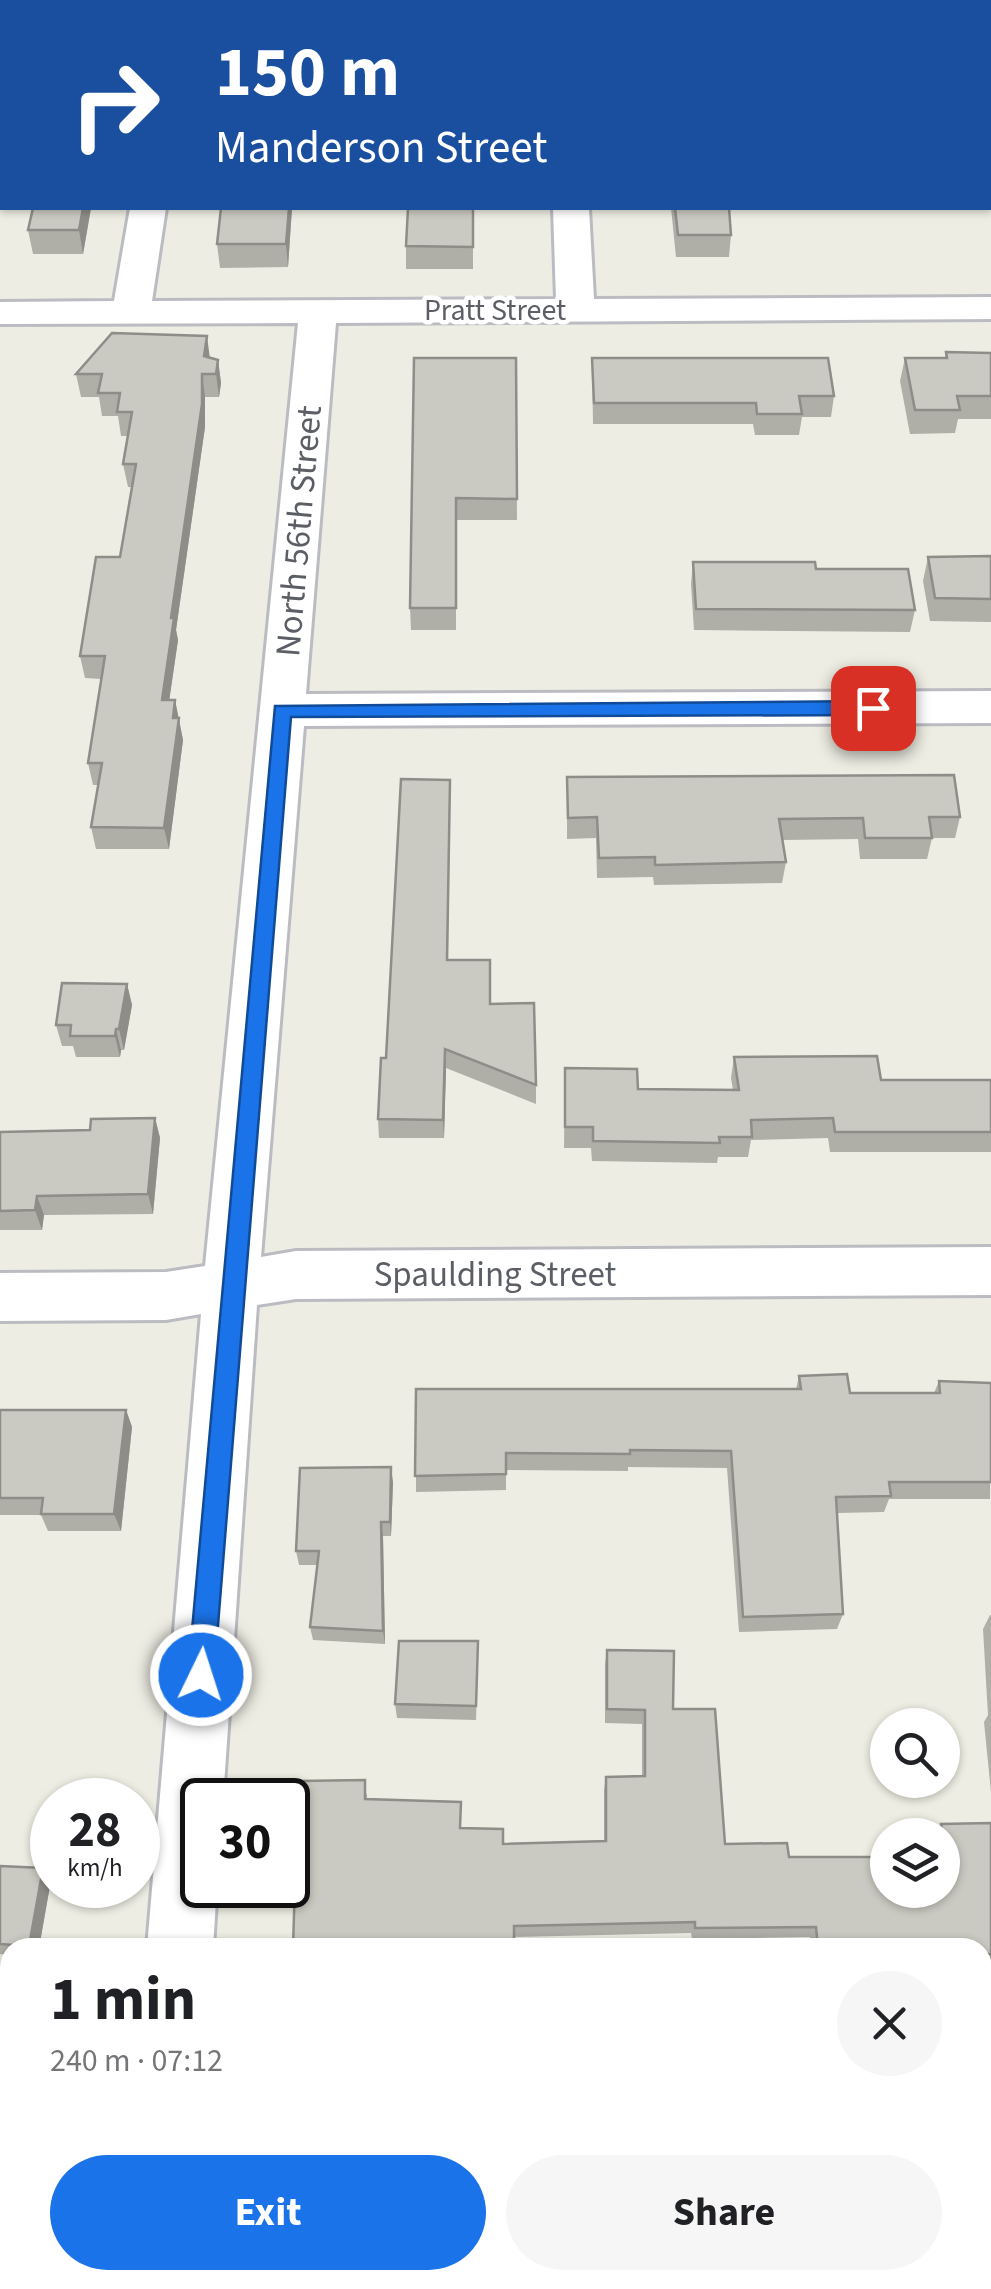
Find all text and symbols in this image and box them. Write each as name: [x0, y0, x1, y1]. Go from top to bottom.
text: 150 m: [215, 23, 400, 123]
icon: right: [50, 40, 180, 170]
text: Manderson Street: [215, 116, 547, 180]
street label: Pratt Street: [424, 289, 566, 332]
street label: North 56th Street: [263, 403, 335, 659]
pin: [831, 666, 916, 751]
icon: arrive: [846, 681, 901, 736]
street label: Spaulding Street: [374, 1250, 617, 1300]
position arrow: [149, 1623, 253, 1727]
map controls: [870, 1708, 960, 1908]
button: search: [870, 1708, 960, 1798]
speed limit sign: 30: [180, 1778, 310, 1908]
text: 28: [69, 1795, 121, 1866]
button: layers: [870, 1818, 960, 1908]
text: km/h: [67, 1850, 123, 1886]
text: 1 min: [50, 1958, 196, 2043]
button: close: [837, 1971, 942, 2076]
text: 240 m · 07:12: [50, 2038, 223, 2084]
button: Exit: [50, 2155, 486, 2270]
button: Share: [506, 2155, 942, 2270]

